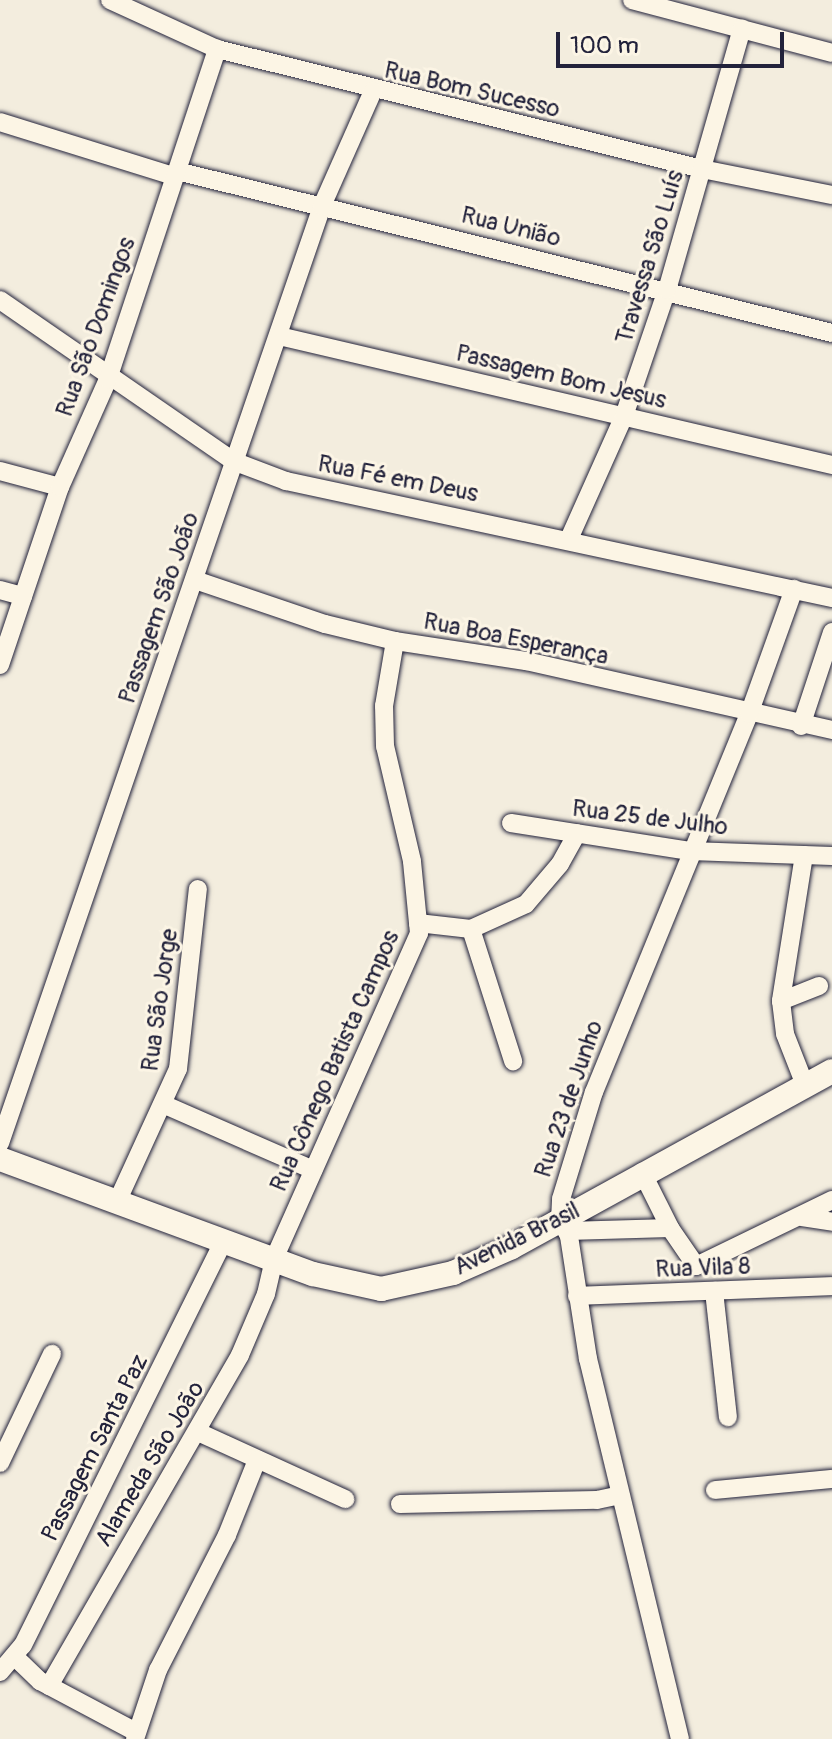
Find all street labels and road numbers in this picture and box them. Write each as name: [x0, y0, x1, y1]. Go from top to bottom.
street label: Rua Bom Sucesso: [382, 56, 562, 124]
street label: Travessa São Luís: [610, 167, 690, 347]
street label: Rua União: [458, 201, 564, 253]
street label: Rua São Domingos: [50, 233, 142, 421]
street label: Passagem Bom Jesus: [453, 339, 669, 415]
street label: Rua Fé em Deus: [315, 449, 481, 509]
street label: Passagem São João: [113, 509, 205, 707]
street label: Rua Boa Esperança: [421, 607, 611, 671]
street label: Rua 25 de Julho: [571, 794, 729, 842]
street label: Rua Cônego Batista Campos: [264, 926, 406, 1196]
street label: Rua São Jorge: [136, 927, 184, 1073]
street label: Rua 23 de Junho: [529, 1017, 609, 1181]
street label: Avenida Brasil: [449, 1196, 585, 1282]
street label: Rua Vila 8: [655, 1252, 751, 1284]
street label: Passagem Santa Paz: [35, 1350, 155, 1546]
street label: Alameda São João: [89, 1376, 211, 1552]

